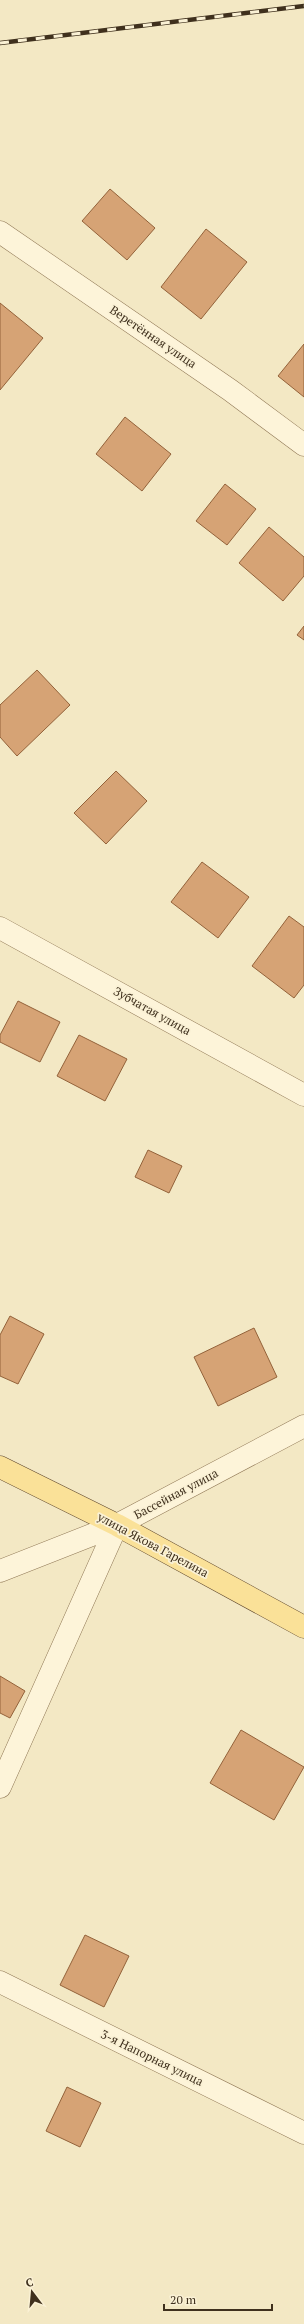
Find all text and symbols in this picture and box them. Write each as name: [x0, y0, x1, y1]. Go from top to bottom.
street label: Веретённая улица: [107, 302, 199, 371]
street label: Зубчатая улица: [111, 983, 194, 1038]
street label: Бассейная улица: [131, 1465, 220, 1522]
street label: улица Якова Гарелина: [94, 1508, 211, 1580]
street label: 3-я Напорная улица: [99, 2026, 206, 2089]
north arrow: [12, 2272, 52, 2312]
text: С: [24, 2275, 35, 2290]
scale bar: [164, 2286, 272, 2312]
text: 20 m: [170, 2292, 197, 2307]

